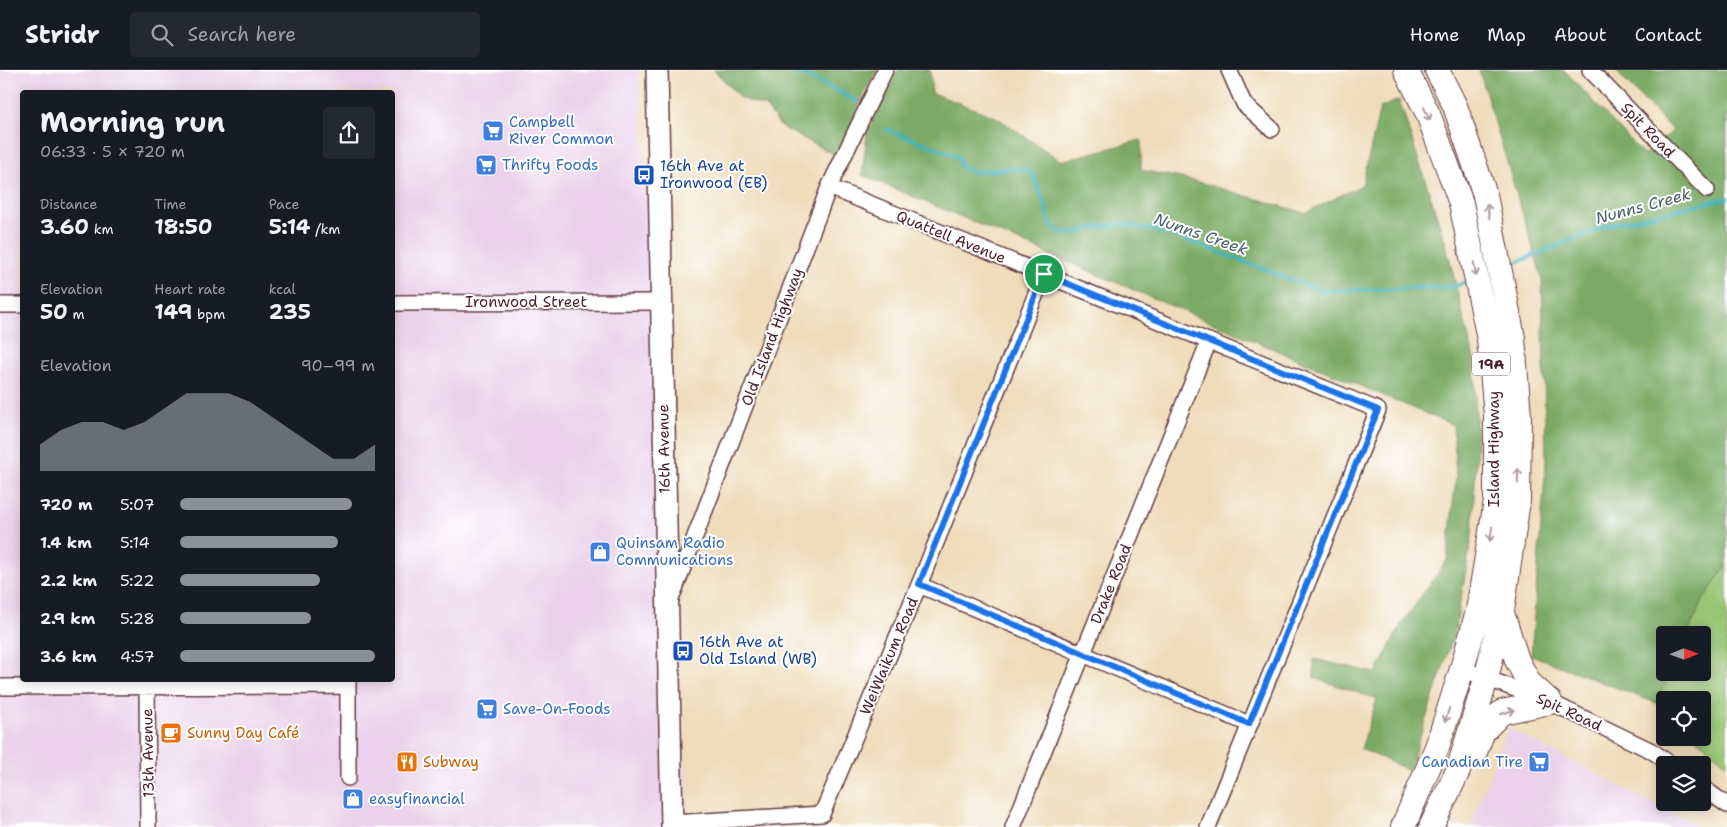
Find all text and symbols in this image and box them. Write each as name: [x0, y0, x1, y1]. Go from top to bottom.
search box: [130, 12, 480, 57]
text: Stridr: [25, 19, 100, 51]
icon: search: [148, 21, 176, 49]
text: Search here: [188, 22, 296, 47]
text: Home: [1410, 23, 1459, 47]
text: Map: [1487, 23, 1526, 47]
text: About: [1554, 23, 1607, 47]
text: Contact: [1635, 23, 1702, 47]
street label: Spit Road: [1617, 98, 1680, 162]
text: Morning run: [40, 103, 225, 141]
one-way arrow: [1423, 106, 1433, 121]
button: share: [323, 107, 375, 159]
place label: Campbell River Common: [509, 112, 614, 149]
supermarket icon: Campbell River Common: [481, 119, 505, 143]
text: 06:33 · 5 × 720 m: [40, 141, 185, 162]
supermarket icon: Thrifty Foods: [474, 153, 498, 177]
place label: Thrifty Foods: [502, 155, 599, 175]
place label: 16th Ave at Ironwood (EB): [660, 156, 767, 193]
bus stop icon: 16th Ave at Ironwood (EB): [632, 163, 656, 187]
water label: Nunns Creek: [1593, 183, 1693, 229]
text: Distance: [40, 195, 97, 213]
text: Time: [154, 195, 186, 213]
text: Pace: [269, 195, 299, 213]
one-way arrow: [1483, 204, 1492, 220]
street label: Quattell Avenue: [893, 206, 1009, 268]
water label: Nunns Creek: [1151, 208, 1251, 260]
text: 3.60: [40, 213, 89, 241]
text: 18:50: [154, 213, 213, 241]
text: 5:14: [269, 213, 310, 241]
text: km: [89, 220, 114, 238]
text: /km: [310, 220, 340, 238]
pin: [1023, 253, 1065, 295]
icon: arrive: [1030, 260, 1058, 288]
one-way arrow: [1470, 260, 1480, 276]
street label: Old Island Highway: [736, 265, 808, 409]
text: Elevation: [40, 280, 103, 298]
text: Heart rate: [154, 280, 226, 298]
text: kcal: [269, 280, 296, 298]
street label: Ironwood Street: [465, 292, 587, 312]
text: 50: [40, 298, 68, 326]
text: 149: [154, 298, 192, 326]
text: 235: [269, 298, 311, 326]
text: m: [68, 305, 85, 323]
text: bpm: [192, 305, 225, 323]
road number: 19A: [1472, 352, 1510, 376]
text: Elevation: [40, 355, 112, 376]
text: 90–99 m: [301, 355, 375, 376]
street label: Island Highway: [1484, 391, 1504, 507]
street label: 16th Avenue: [653, 404, 675, 494]
one-way arrow: [1513, 468, 1523, 484]
text: 720 m: [40, 494, 93, 515]
text: 5:07: [120, 494, 155, 515]
one-way arrow: [1485, 526, 1495, 542]
text: 1.4 km: [40, 532, 92, 553]
text: 5:14: [120, 532, 150, 553]
place label: Quinsam Radio Communications: [616, 533, 734, 570]
shop icon: Quinsam Radio Communications: [588, 540, 612, 564]
street label: Drake Road: [1086, 541, 1136, 627]
text: 2.2 km: [40, 570, 97, 591]
text: 5:22: [120, 570, 154, 591]
street label: WeiWaikum Road: [855, 594, 923, 718]
text: 2.9 km: [40, 608, 95, 629]
text: 5:28: [120, 608, 155, 629]
north arrow: [1656, 626, 1711, 681]
map controls: [1656, 626, 1711, 811]
place label: 16th Ave at Old Island (WB): [699, 632, 817, 669]
bus stop icon: 16th Ave at Old Island (WB): [671, 639, 695, 663]
text: 3.6 km: [40, 646, 97, 667]
text: 4:57: [120, 646, 155, 667]
street label: Spit Road: [1533, 688, 1605, 736]
button: locate: [1656, 691, 1711, 746]
supermarket icon: Save-On-Foods: [475, 697, 499, 721]
place label: Save-On-Foods: [503, 699, 611, 719]
one-way arrow: [1442, 707, 1452, 723]
one-way arrow: [1500, 707, 1515, 716]
street label: 13th Avenue: [137, 708, 159, 798]
cafe icon: Sunny Day Café: [159, 721, 183, 745]
place label: Sunny Day Café: [187, 723, 300, 743]
restaurant icon: Subway: [395, 750, 419, 774]
supermarket icon: Canadian Tire: [1527, 750, 1551, 774]
place label: Subway: [423, 752, 479, 772]
place label: Canadian Tire: [1422, 752, 1523, 772]
button: layers: [1656, 756, 1711, 811]
shop icon: easyfinancial: [341, 787, 365, 811]
place label: easyfinancial: [369, 789, 465, 809]

